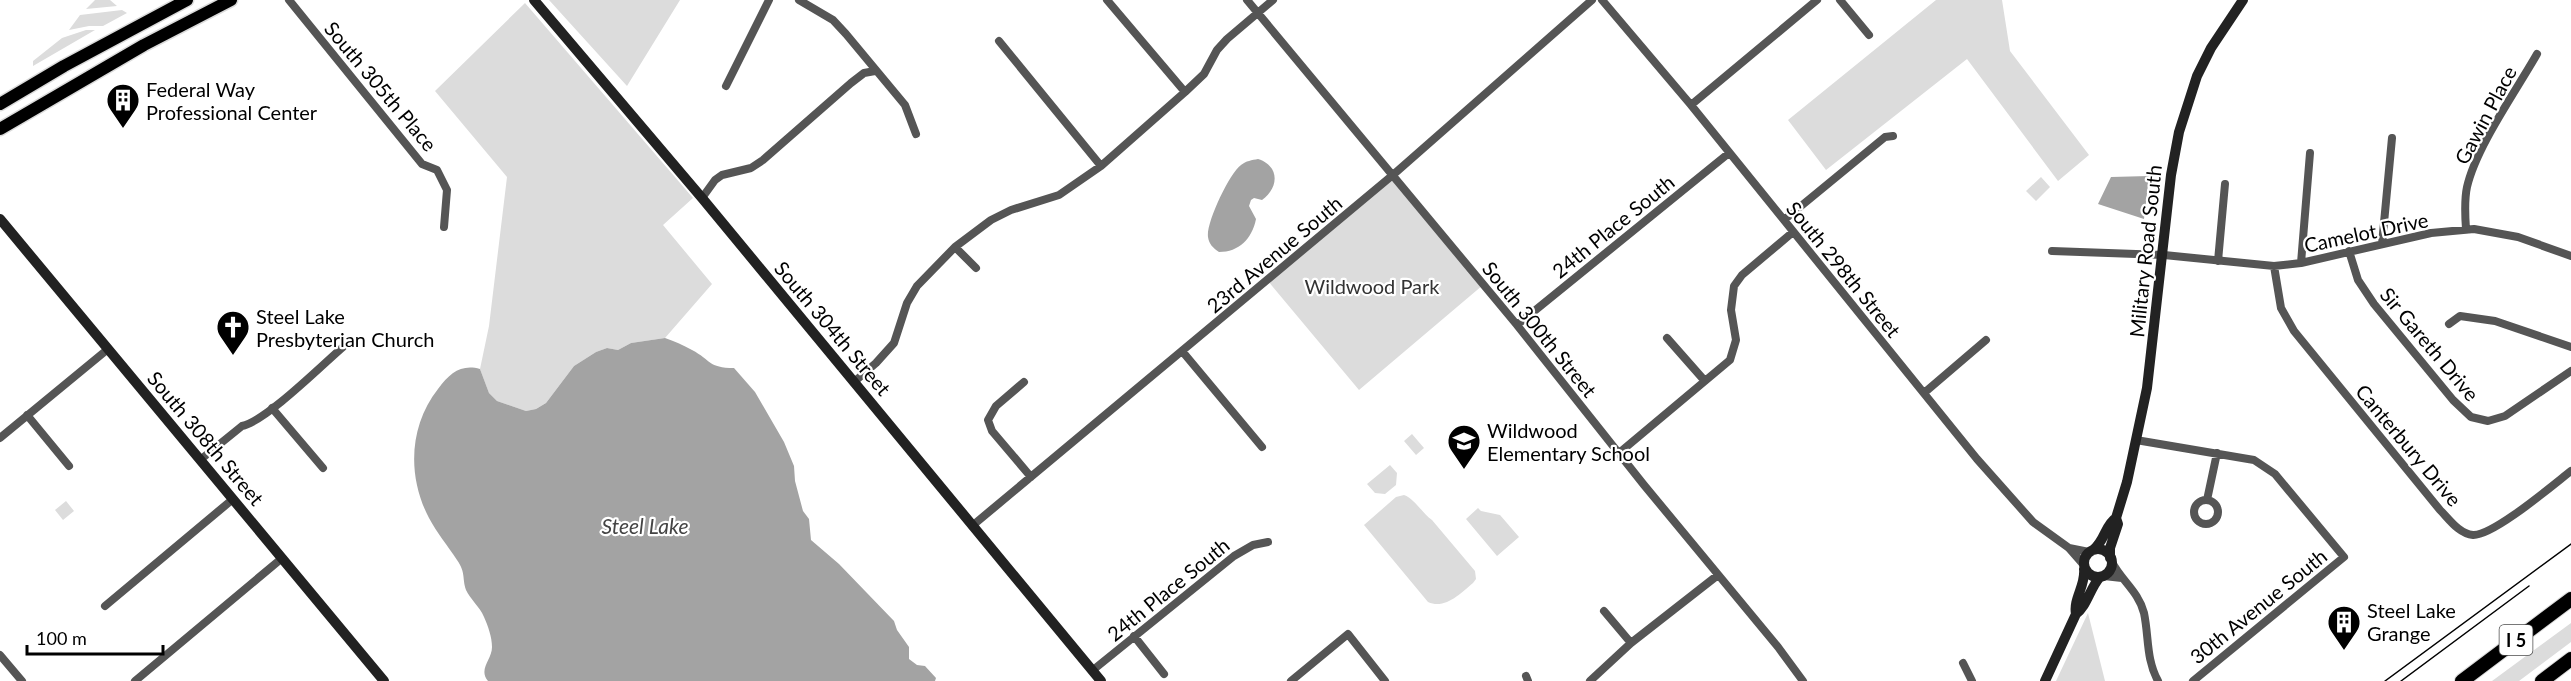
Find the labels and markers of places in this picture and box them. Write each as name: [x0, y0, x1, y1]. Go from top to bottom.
place label: Federal Way Professional Center: [146, 77, 318, 124]
building icon: Federal Way Professional Center: [105, 82, 141, 129]
place label: Steel Lake Presbyterian Church: [256, 304, 434, 351]
church icon: Steel Lake Presbyterian Church: [215, 309, 251, 356]
place label: Wildwood Elementary School: [1487, 418, 1650, 465]
school or university icon: Wildwood Elementary School: [1446, 423, 1482, 470]
place label: Steel Lake Grange: [2367, 598, 2456, 645]
building icon: Steel Lake Grange: [2326, 604, 2362, 651]

